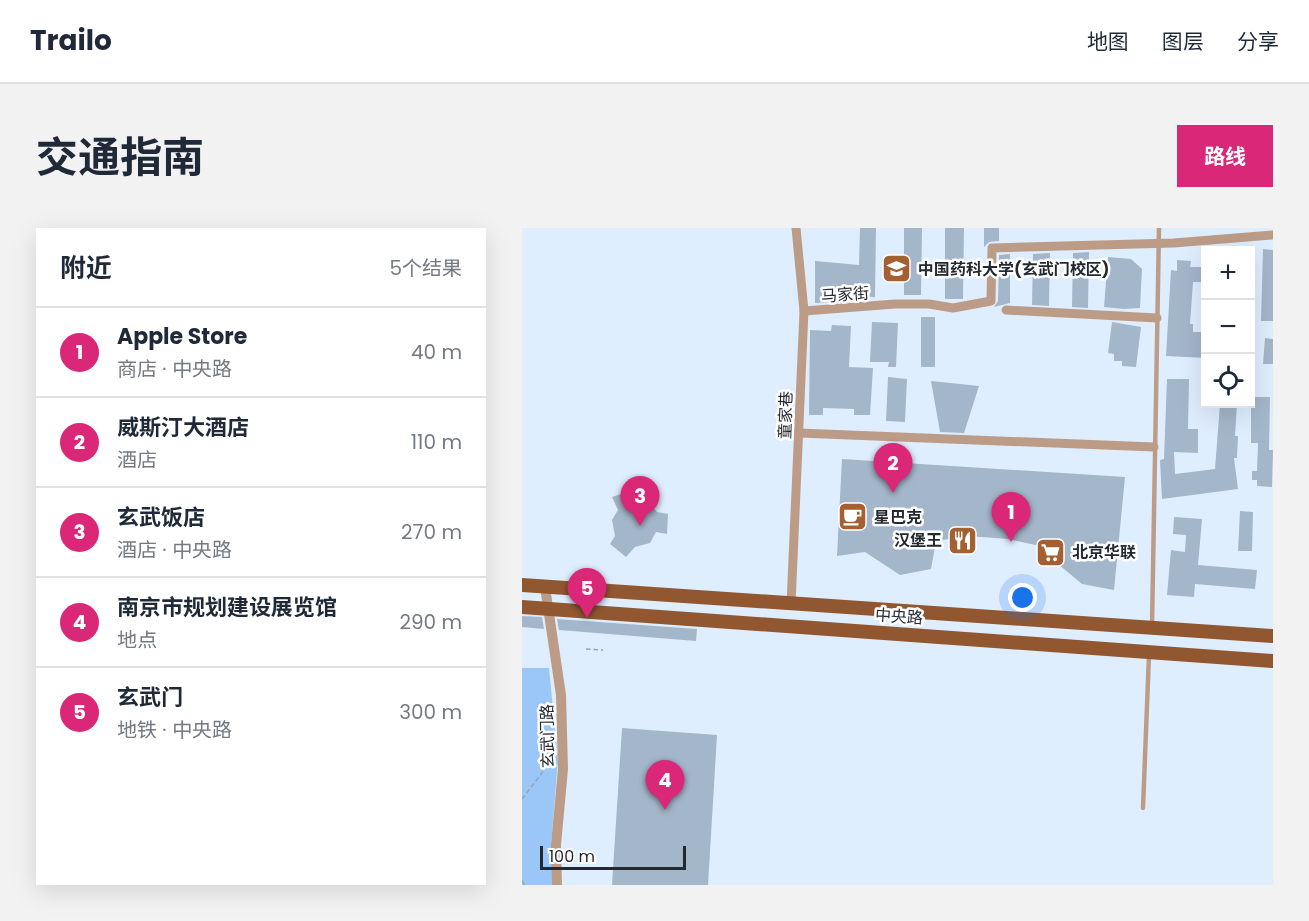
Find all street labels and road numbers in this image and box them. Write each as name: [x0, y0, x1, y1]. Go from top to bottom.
street label: 马家街: [820, 281, 870, 308]
street label: 童家巷: [773, 391, 798, 439]
street label: 中央路: [874, 603, 924, 630]
street label: 玄武门路: [535, 704, 560, 768]

